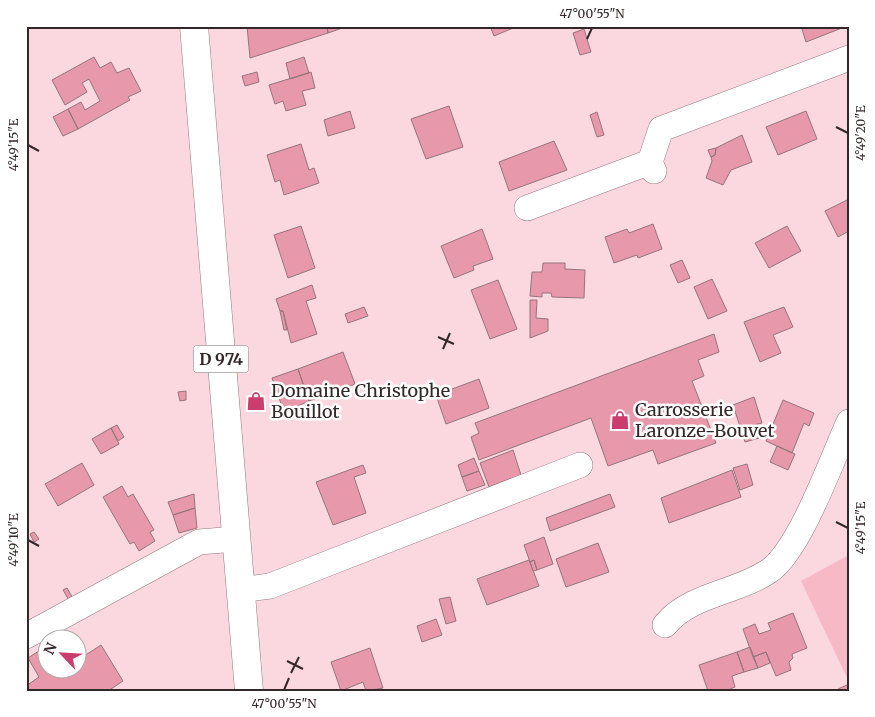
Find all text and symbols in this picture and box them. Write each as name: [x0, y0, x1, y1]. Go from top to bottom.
text: 47°00'55"N: [559, 6, 625, 21]
text: 4°49'20"E: [853, 105, 868, 161]
text: 4°49'15"E: [6, 118, 21, 171]
road number: D 974: [194, 346, 248, 372]
place label: Domaine Christophe Bouillot: [271, 379, 450, 423]
shop icon: Domaine Christophe Bouillot: [245, 390, 267, 412]
place label: Carrosserie Laronze-Bouvet: [635, 398, 775, 442]
shop icon: Carrosserie Laronze-Bouvet: [609, 409, 631, 431]
text: 4°49'15"E: [853, 501, 868, 554]
text: 4°49'10"E: [6, 513, 21, 567]
north arrow: [38, 630, 88, 680]
text: N: [40, 640, 61, 657]
text: 47°00'55"N: [251, 696, 317, 711]

